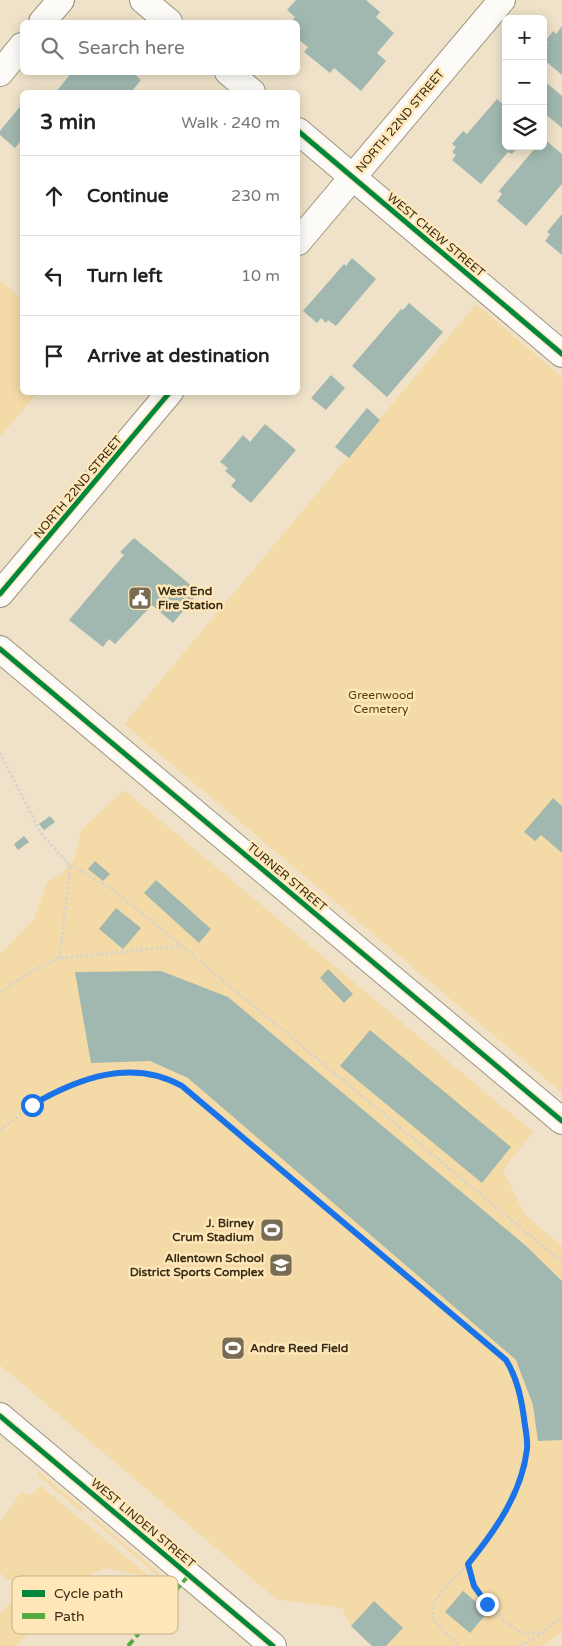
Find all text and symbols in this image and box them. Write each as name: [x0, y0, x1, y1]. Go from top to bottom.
map controls: [502, 15, 547, 150]
button: +: [502, 15, 547, 60]
search box: [20, 20, 300, 75]
icon: search: [38, 34, 66, 62]
text: Search here: [78, 37, 185, 59]
button: −: [502, 60, 547, 105]
street label: NORTH 22ND STREET: [353, 66, 447, 175]
button: layers: [502, 105, 547, 150]
text: 3 min: [40, 110, 96, 135]
text: Walk · 240 m: [181, 113, 280, 133]
icon: ahead: [40, 182, 68, 210]
text: Continue: [87, 185, 169, 207]
text: 230 m: [231, 186, 280, 206]
street label: WEST CHEW STREET: [384, 190, 488, 280]
icon: left: [40, 262, 68, 290]
text: Turn left: [87, 265, 163, 287]
text: 10 m: [241, 266, 280, 286]
icon: arrive: [40, 342, 68, 370]
text: Arrive at destination: [87, 345, 270, 367]
street label: NORTH 22ND STREET: [31, 432, 125, 541]
place label: West End Fire Station: [158, 584, 223, 612]
public building icon: West End Fire Station: [127, 585, 153, 611]
park label: Greenwood Cemetery: [348, 688, 414, 716]
street label: TURNER STREET: [244, 840, 330, 915]
route start: [21, 1094, 44, 1117]
place label: J. Birney Crum Stadium: [172, 1216, 255, 1244]
sports icon: J. Birney Crum Stadium: [259, 1217, 285, 1243]
place label: Allentown School District Sports Complex: [130, 1251, 264, 1280]
school or university icon: Allentown School District Sports Complex: [268, 1252, 294, 1278]
sports icon: Andre Reed Field: [220, 1335, 246, 1361]
place label: Andre Reed Field: [250, 1341, 348, 1355]
street label: WEST LINDEN STREET: [88, 1475, 199, 1571]
legend: [12, 1576, 178, 1634]
text: Cycle path: [54, 1585, 123, 1602]
route end: [476, 1593, 499, 1616]
text: Path: [54, 1608, 85, 1625]

